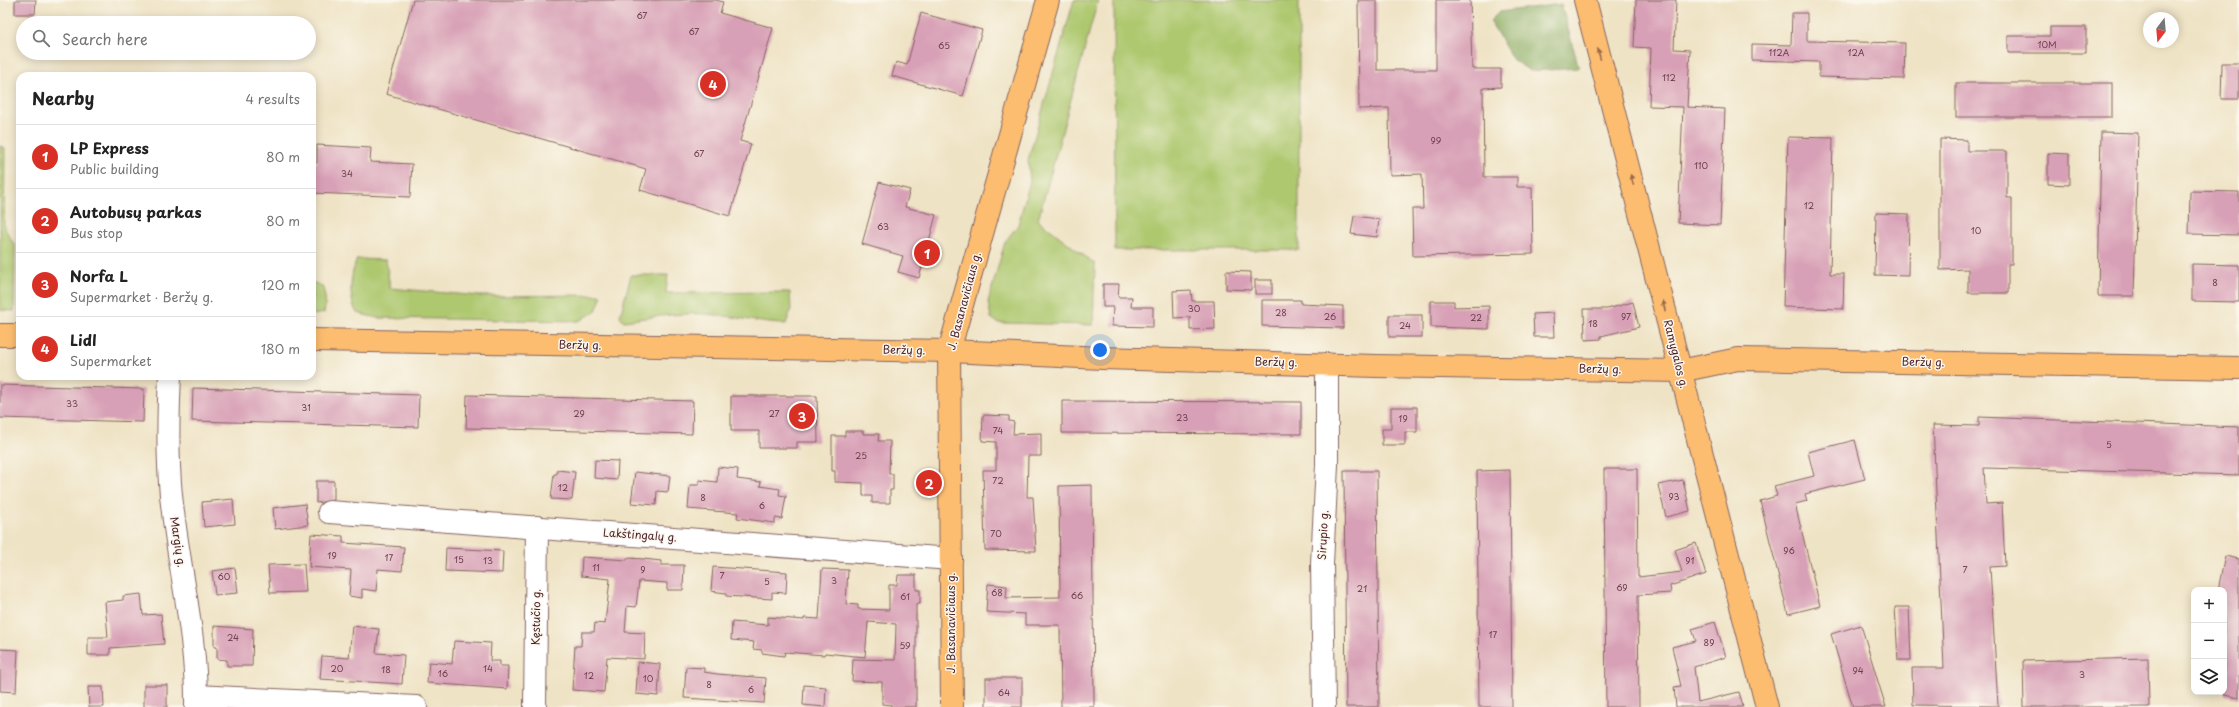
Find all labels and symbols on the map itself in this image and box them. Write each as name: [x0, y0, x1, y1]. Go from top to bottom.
house number: 67: [636, 8, 648, 22]
north arrow: [2143, 12, 2179, 48]
house number: 67: [688, 24, 700, 38]
house number: 10M: [2037, 37, 2057, 51]
house number: 65: [938, 38, 950, 52]
house number: 112A: [1769, 45, 1790, 59]
house number: 12A: [1847, 45, 1865, 59]
one-way arrow: [1596, 48, 1602, 60]
pin: 4: [700, 69, 726, 99]
house number: 112: [1662, 70, 1676, 84]
house number: 99: [1431, 133, 1442, 147]
house number: 67: [693, 146, 705, 160]
house number: 110: [1694, 158, 1708, 172]
house number: 34: [341, 166, 353, 180]
one-way arrow: [1629, 173, 1635, 185]
house number: 12: [1804, 198, 1814, 212]
house number: 63: [877, 219, 889, 233]
house number: 10: [1971, 223, 1982, 237]
pin: 1: [914, 238, 940, 268]
street label: J. Basanavičiaus g.: [942, 250, 985, 352]
house number: 8: [2212, 275, 2218, 289]
one-way arrow: [1661, 299, 1667, 311]
house number: 30: [1188, 301, 1201, 315]
house number: 28: [1275, 305, 1287, 319]
house number: 26: [1324, 309, 1336, 323]
house number: 97: [1621, 309, 1631, 323]
house number: 22: [1470, 310, 1482, 324]
house number: 18: [1588, 316, 1598, 330]
house number: 24: [1399, 318, 1411, 332]
street label: Ramygalos g.: [1660, 318, 1693, 390]
street label: Beržų g.: [558, 336, 602, 353]
your location: [1090, 340, 1110, 360]
street label: Beržų g.: [882, 341, 926, 358]
street label: Beržų g.: [1254, 353, 1298, 370]
street label: Beržų g.: [1901, 353, 1945, 370]
street label: Beržų g.: [1578, 360, 1622, 377]
house number: 33: [66, 396, 78, 410]
house number: 31: [301, 400, 311, 414]
pin: 3: [789, 401, 815, 431]
house number: 29: [573, 406, 585, 420]
house number: 27: [768, 406, 780, 420]
house number: 23: [1176, 410, 1188, 424]
house number: 19: [1398, 411, 1408, 425]
house number: 74: [993, 423, 1003, 437]
house number: 5: [2106, 437, 2112, 451]
house number: 25: [855, 448, 867, 462]
pin: 2: [916, 468, 942, 498]
house number: 72: [992, 473, 1004, 487]
house number: 12: [558, 480, 568, 494]
house number: 93: [1669, 489, 1680, 503]
house number: 8: [700, 490, 706, 504]
house number: 6: [759, 498, 765, 512]
street label: Sirupio g.: [1313, 509, 1332, 560]
street label: Margių g.: [166, 515, 191, 569]
street label: Lakštingalų g.: [603, 523, 678, 546]
house number: 70: [990, 526, 1002, 540]
house number: 96: [1783, 543, 1795, 557]
house number: 19: [327, 548, 337, 562]
house number: 17: [385, 550, 394, 564]
house number: 15: [454, 552, 464, 566]
house number: 13: [483, 553, 493, 567]
house number: 91: [1685, 553, 1695, 567]
house number: 11: [592, 560, 600, 574]
house number: 9: [640, 562, 646, 576]
house number: 7: [1962, 562, 1968, 576]
house number: 7: [719, 568, 725, 582]
house number: 60: [218, 569, 231, 583]
street label: J. Basanavičiaus g.: [942, 572, 959, 673]
house number: 3: [831, 573, 837, 587]
house number: 5: [764, 574, 770, 588]
house number: 69: [1616, 580, 1628, 594]
house number: 21: [1357, 581, 1367, 595]
house number: 68: [991, 585, 1003, 599]
house number: 66: [1071, 588, 1083, 602]
street label: Kęstučio g.: [527, 589, 544, 645]
house number: 61: [900, 589, 910, 603]
house number: 17: [1489, 627, 1498, 641]
house number: 24: [227, 630, 239, 644]
house number: 89: [1704, 635, 1714, 649]
house number: 59: [899, 638, 911, 652]
house number: 20: [331, 661, 344, 675]
house number: 14: [483, 661, 493, 675]
house number: 18: [381, 662, 391, 676]
house number: 94: [1852, 663, 1864, 677]
house number: 16: [438, 666, 448, 680]
house number: 3: [2079, 667, 2085, 681]
house number: 12: [584, 668, 594, 682]
house number: 10: [643, 671, 654, 685]
house number: 8: [706, 677, 712, 691]
house number: 6: [748, 682, 754, 696]
house number: 64: [998, 685, 1010, 699]

